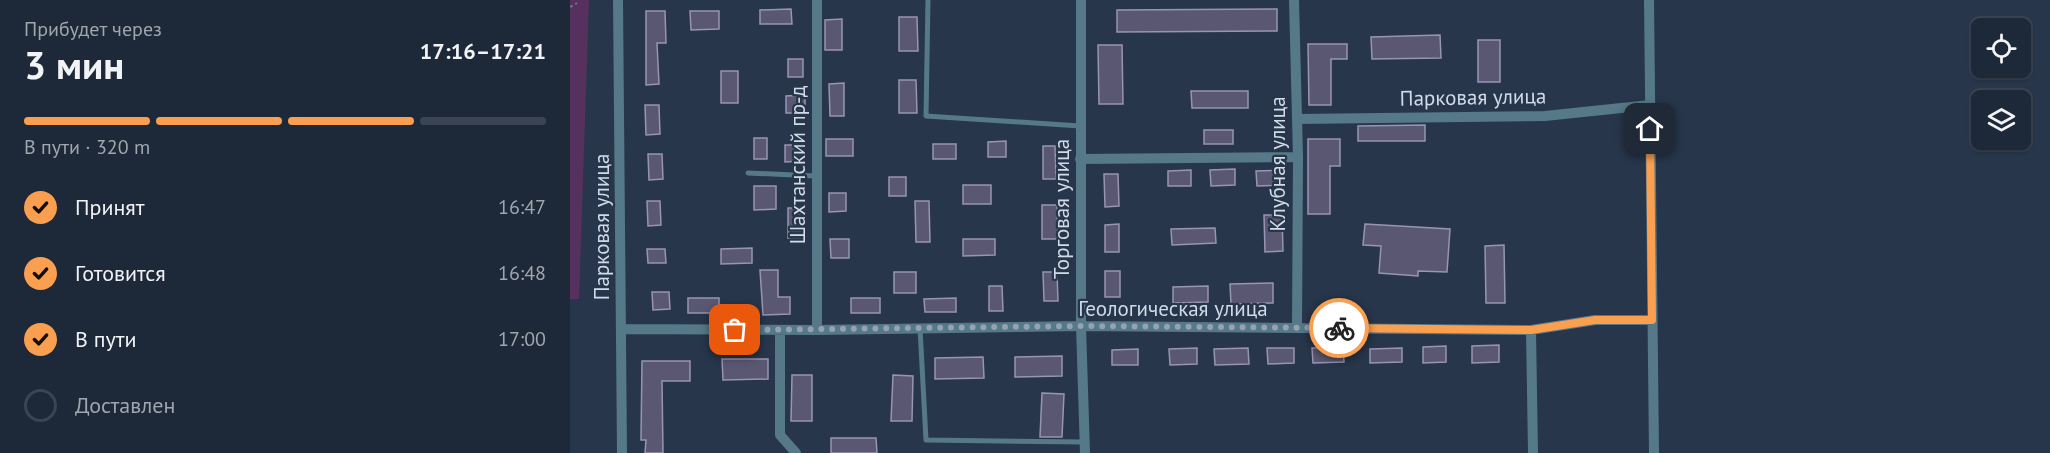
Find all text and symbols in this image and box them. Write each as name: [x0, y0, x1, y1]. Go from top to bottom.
text: Прибудет через: [24, 16, 162, 42]
map controls: [1971, 18, 2031, 150]
button: locate: [1971, 18, 2031, 78]
text: 17:16–17:21: [420, 37, 546, 65]
text: 3 мин: [24, 39, 124, 90]
street label: Парковая улица: [1399, 82, 1547, 112]
street label: Шахтанский пр-д: [784, 86, 811, 244]
button: layers: [1971, 90, 2031, 150]
street label: Клубная улица: [1264, 96, 1291, 232]
pin: [1624, 103, 1675, 154]
icon: home: [1633, 112, 1666, 145]
text: В пути · 320 m: [24, 134, 150, 160]
street label: Торговая улица: [1048, 139, 1075, 279]
street label: Парковая улица: [588, 154, 615, 300]
icon: check: [24, 191, 57, 224]
text: Принят: [75, 193, 145, 221]
text: 16:47: [498, 194, 546, 220]
icon: check: [24, 257, 57, 290]
text: Готовится: [75, 259, 166, 287]
text: 16:48: [498, 260, 546, 286]
street label: Геологическая улица: [1078, 295, 1268, 322]
courier: [1309, 298, 1369, 358]
pin: [709, 304, 760, 355]
icon: bike: [1323, 312, 1356, 345]
icon: bag: [718, 313, 751, 346]
icon: check: [24, 323, 57, 356]
text: В пути: [75, 325, 137, 353]
text: 17:00: [498, 326, 546, 352]
text: Доставлен: [75, 391, 175, 419]

